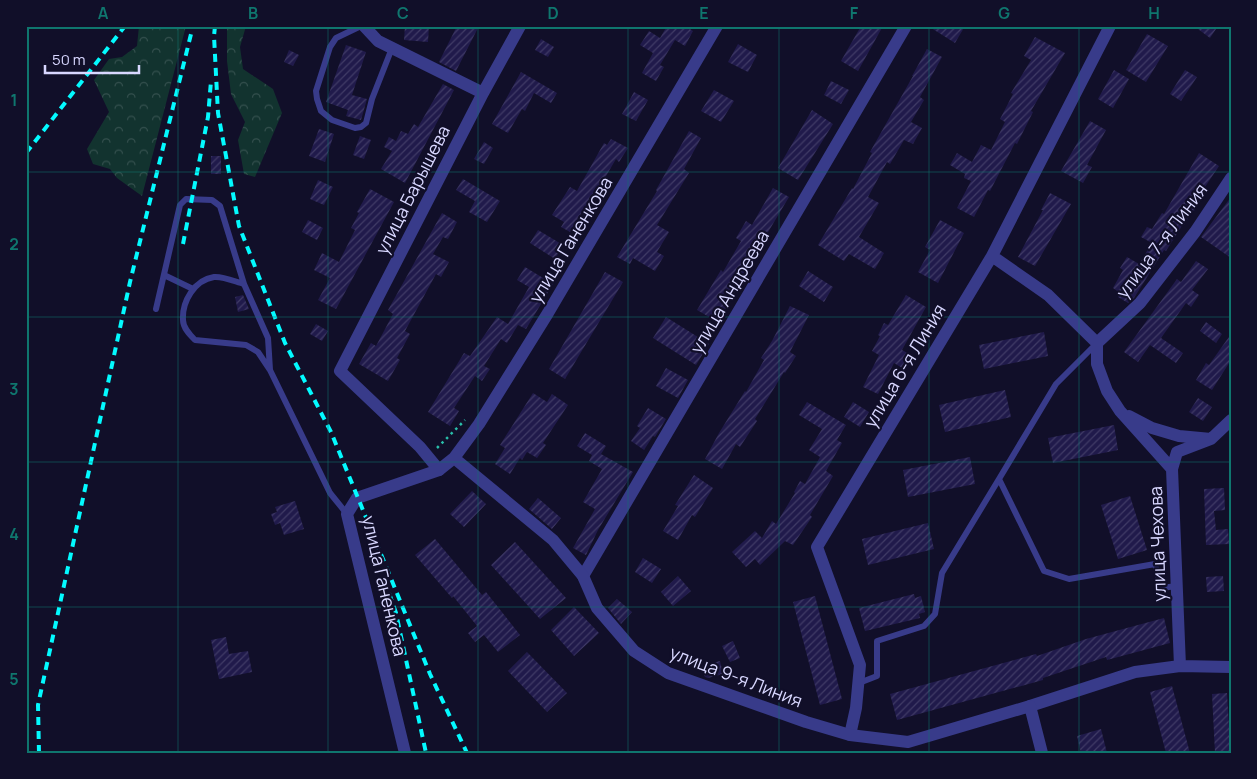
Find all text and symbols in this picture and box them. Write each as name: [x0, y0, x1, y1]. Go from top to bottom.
text: A: [98, 2, 109, 24]
text: B: [248, 2, 258, 24]
text: C: [397, 2, 409, 24]
text: D: [547, 2, 559, 24]
text: E: [699, 2, 709, 24]
text: F: [850, 2, 859, 24]
text: G: [998, 2, 1010, 24]
text: H: [1148, 2, 1160, 24]
scale bar: [45, 42, 139, 74]
text: 50 m: [52, 49, 86, 70]
text: 1: [10, 89, 18, 111]
street label: улица Барышева: [369, 121, 455, 258]
street label: улица Ганенкова: [523, 172, 617, 307]
street label: улица 7-я Линия: [1110, 178, 1212, 303]
street label: улица Андреева: [684, 225, 774, 358]
text: 2: [9, 233, 19, 255]
street label: улица 6-я Линия: [858, 299, 951, 432]
text: 3: [9, 378, 19, 400]
street label: улица Чехова: [1143, 486, 1171, 602]
street label: улица Ганенкова: [357, 513, 413, 658]
text: 4: [9, 523, 19, 545]
street label: улица 9-я Линия: [667, 640, 806, 712]
text: 5: [9, 668, 19, 690]

